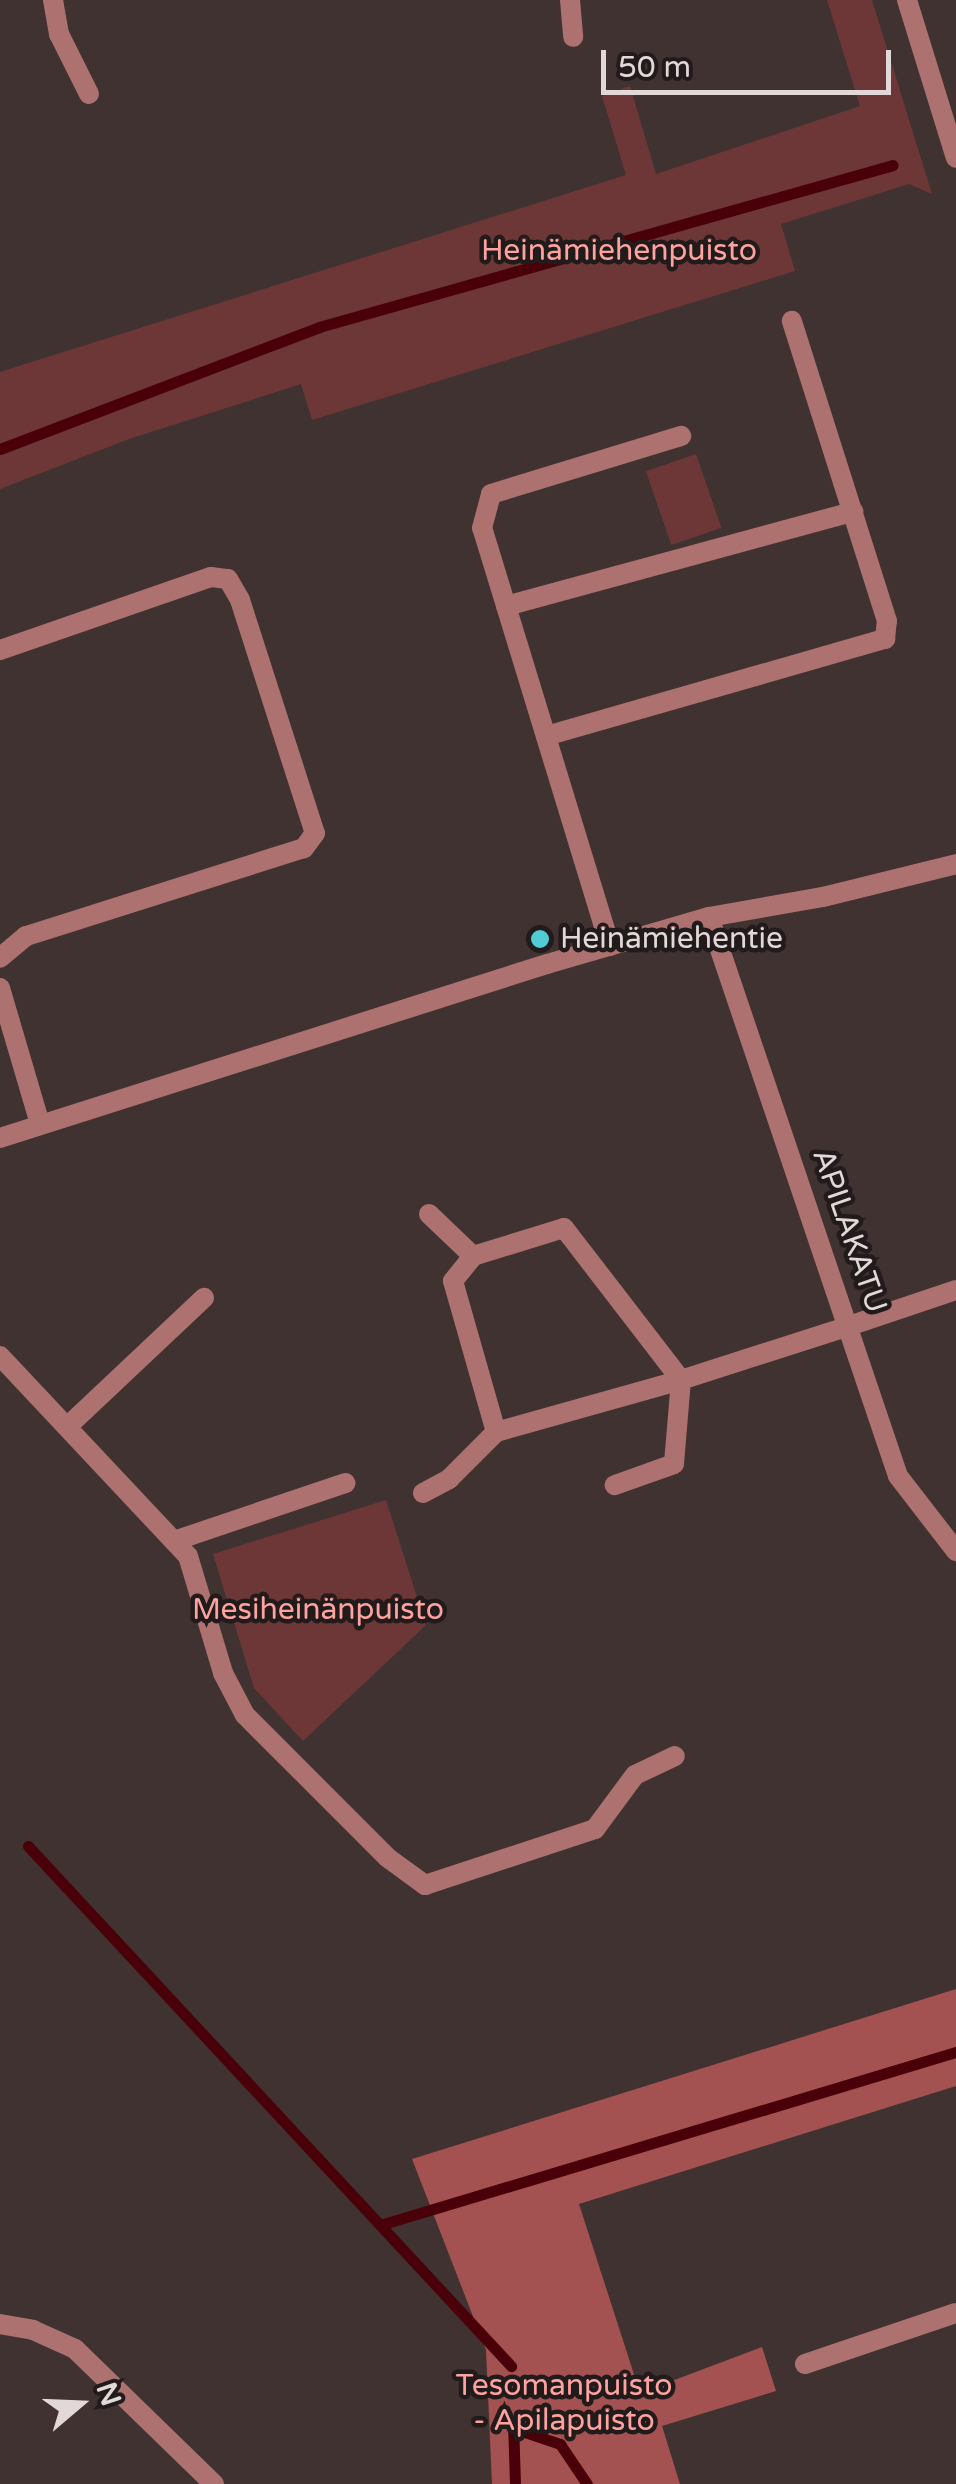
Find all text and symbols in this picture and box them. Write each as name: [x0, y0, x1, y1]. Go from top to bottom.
scale bar: [606, 30, 896, 92]
text: 50 m: [618, 49, 691, 86]
park label: Heinämiehenpuisto: [481, 233, 757, 269]
place label: Heinämiehentie: [560, 921, 783, 957]
marker: Heinämiehentie: [529, 928, 551, 950]
street label: APILAKATU: [804, 1144, 894, 1318]
park label: Mesiheinänpuisto: [192, 1592, 444, 1628]
north arrow: [30, 2354, 130, 2454]
park label: Tesomanpuisto - Apilapuisto: [455, 2368, 673, 2438]
text: N: [89, 2378, 128, 2410]

